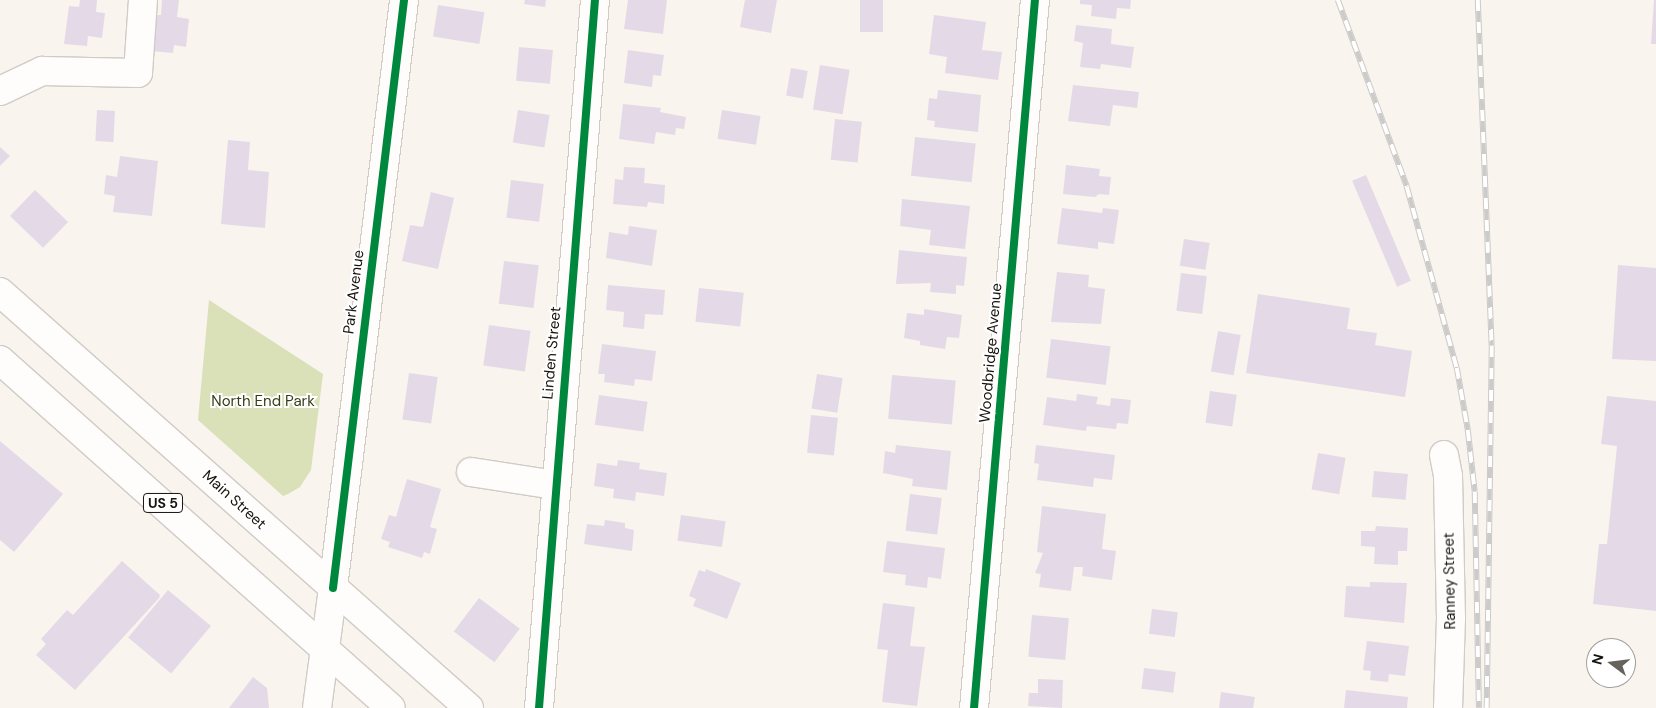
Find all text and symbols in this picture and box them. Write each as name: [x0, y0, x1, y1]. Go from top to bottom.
street label: Park Avenue: [340, 249, 368, 335]
street label: Woodbridge Avenue: [976, 282, 1006, 424]
street label: Linden Street: [539, 306, 565, 400]
park label: North End Park: [211, 393, 315, 411]
street label: Main Street: [198, 467, 270, 533]
road number: US 5: [142, 492, 184, 514]
street label: Ranney Street: [1440, 532, 1460, 630]
north arrow: [1586, 638, 1636, 688]
text: N: [1587, 652, 1607, 667]

